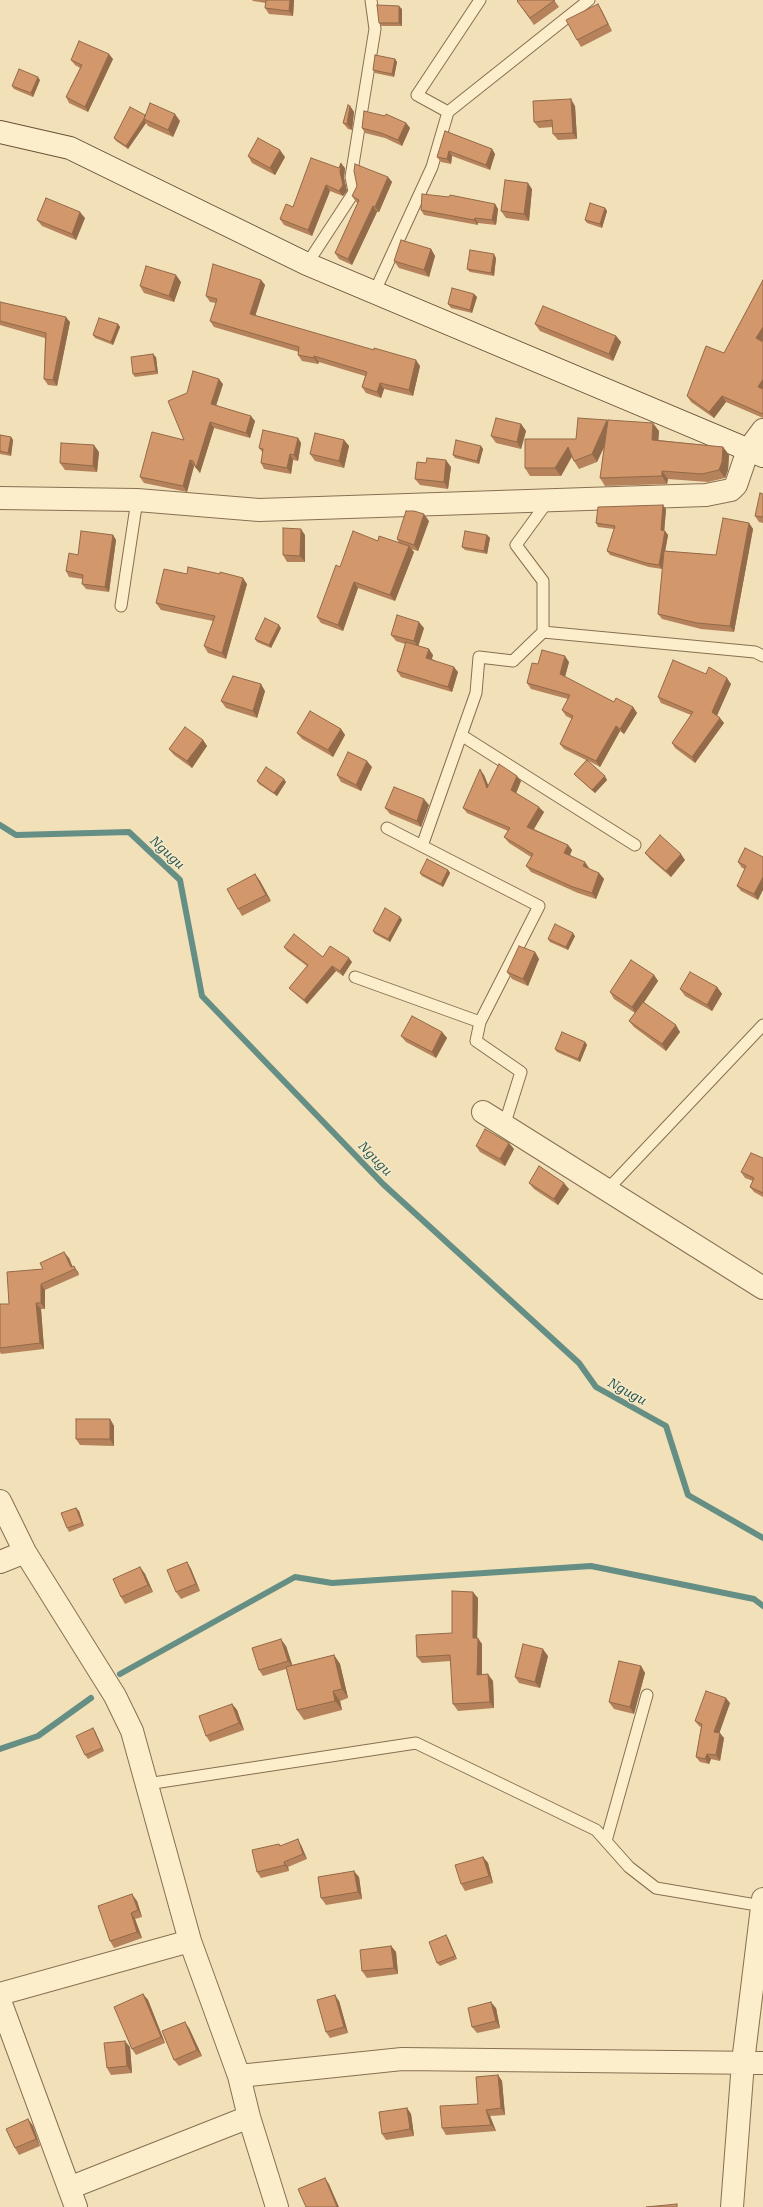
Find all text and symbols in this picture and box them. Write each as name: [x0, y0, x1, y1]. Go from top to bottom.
water label: Ngugu: [146, 833, 188, 873]
water label: Ngugu: [355, 1139, 395, 1179]
water label: Ngugu: [605, 1375, 649, 1409]

